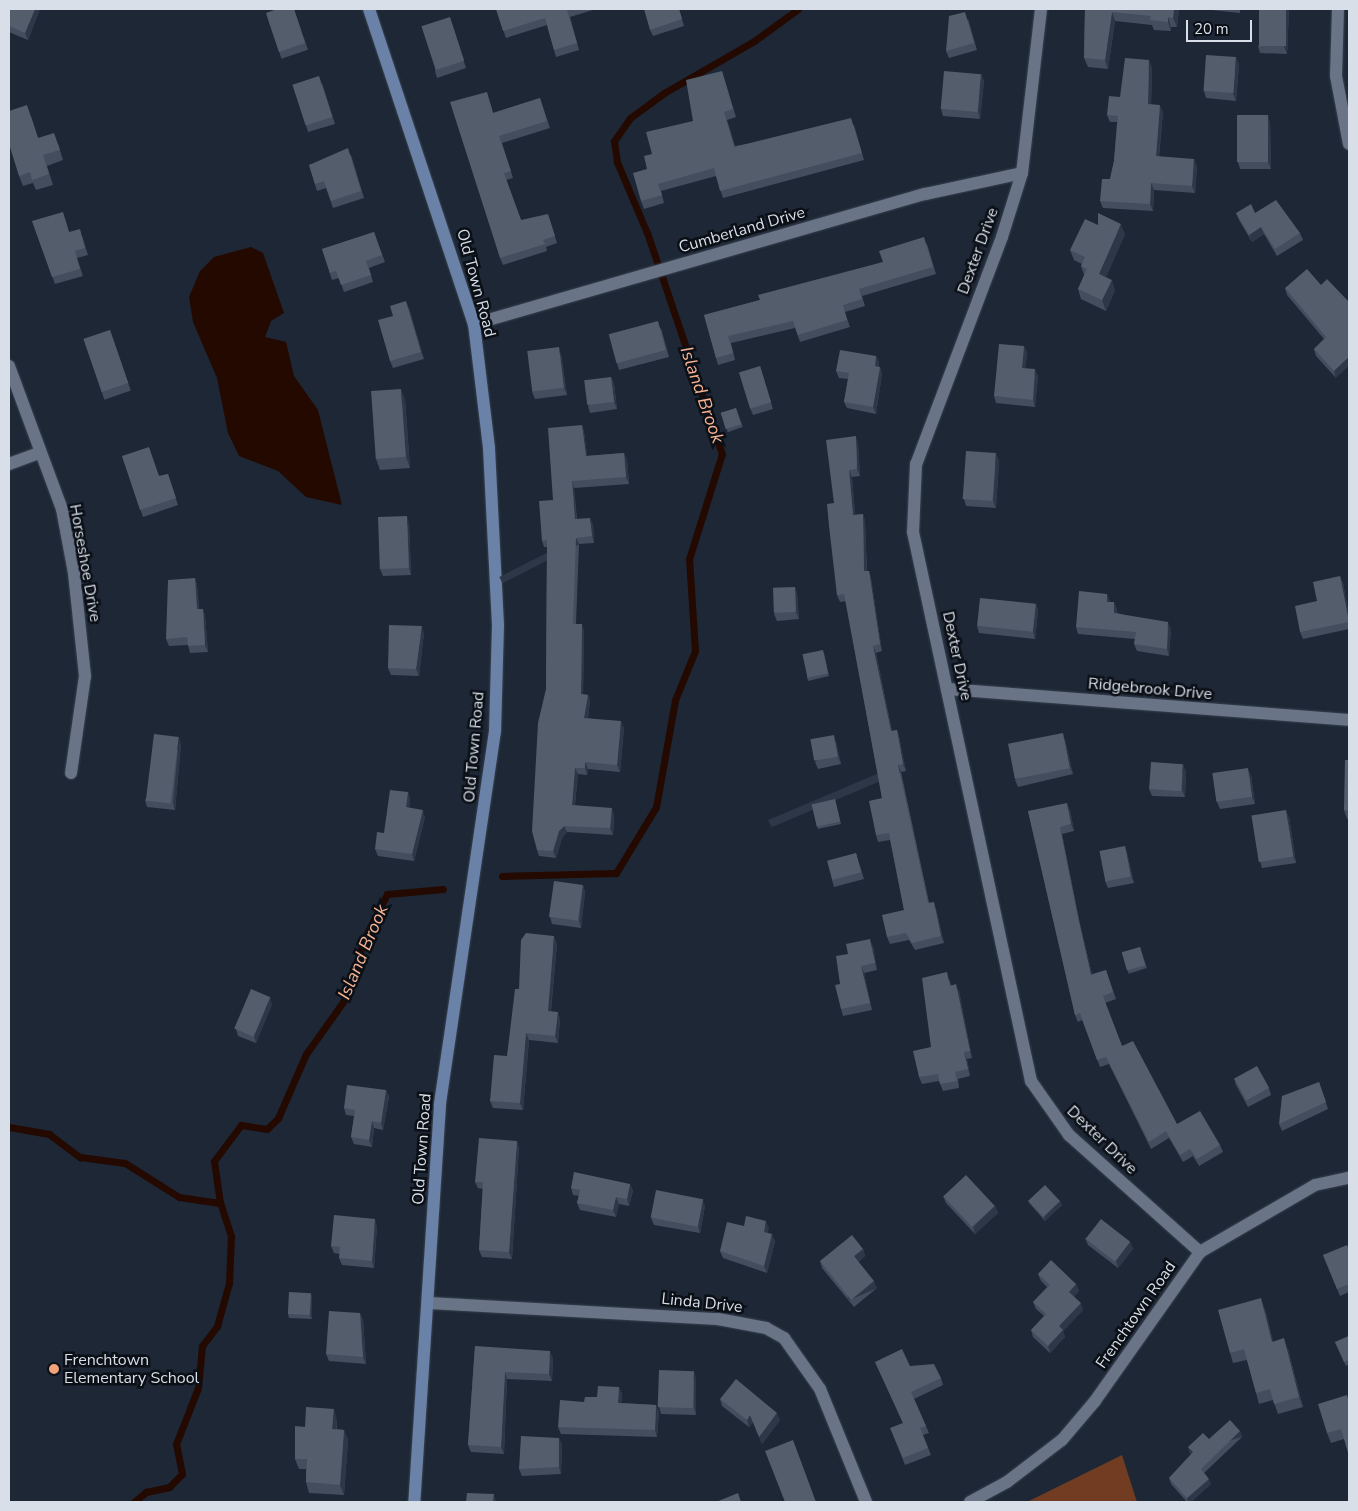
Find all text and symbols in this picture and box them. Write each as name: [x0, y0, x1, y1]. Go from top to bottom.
scale bar: [1188, 10, 1254, 42]
text: 20 m: [1194, 19, 1229, 39]
street label: Cumberland Drive: [677, 203, 807, 257]
street label: Dexter Drive: [953, 205, 1003, 297]
street label: Old Town Road: [452, 227, 500, 339]
water label: Island Brook: [675, 344, 729, 446]
street label: Horseshoe Drive: [65, 503, 105, 623]
street label: Dexter Drive: [938, 610, 976, 702]
street label: Ridgebrook Drive: [1087, 674, 1213, 704]
street label: Old Town Road: [460, 691, 488, 803]
water label: Island Brook: [333, 901, 393, 1003]
street label: Old Town Road: [409, 1093, 435, 1205]
street label: Dexter Drive: [1063, 1102, 1141, 1178]
street label: Frenchtown Road: [1092, 1258, 1180, 1372]
street label: Linda Drive: [661, 1289, 743, 1317]
place label: Frenchtown Elementary School: [64, 1350, 199, 1388]
marker: Frenchtown Elementary School: [48, 1363, 60, 1375]

